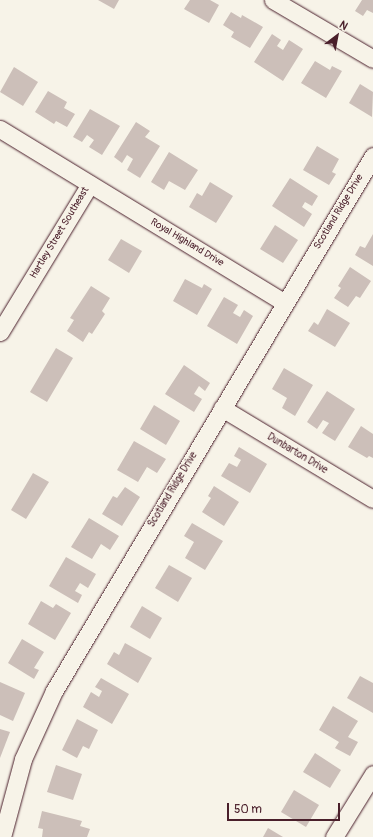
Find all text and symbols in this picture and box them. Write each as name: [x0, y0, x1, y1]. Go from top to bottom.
north arrow: [317, 16, 357, 56]
text: N: [337, 18, 350, 33]
street label: Scotland Ridge Drive: [312, 172, 366, 252]
street label: Hartley Street Southeast: [28, 185, 92, 281]
street label: Royal Highland Drive: [148, 216, 226, 270]
street label: Dunbarton Drive: [265, 431, 329, 477]
street label: Scotland Ridge Drive: [146, 450, 200, 530]
scale bar: [229, 795, 342, 821]
text: 50 m: [234, 802, 262, 817]

